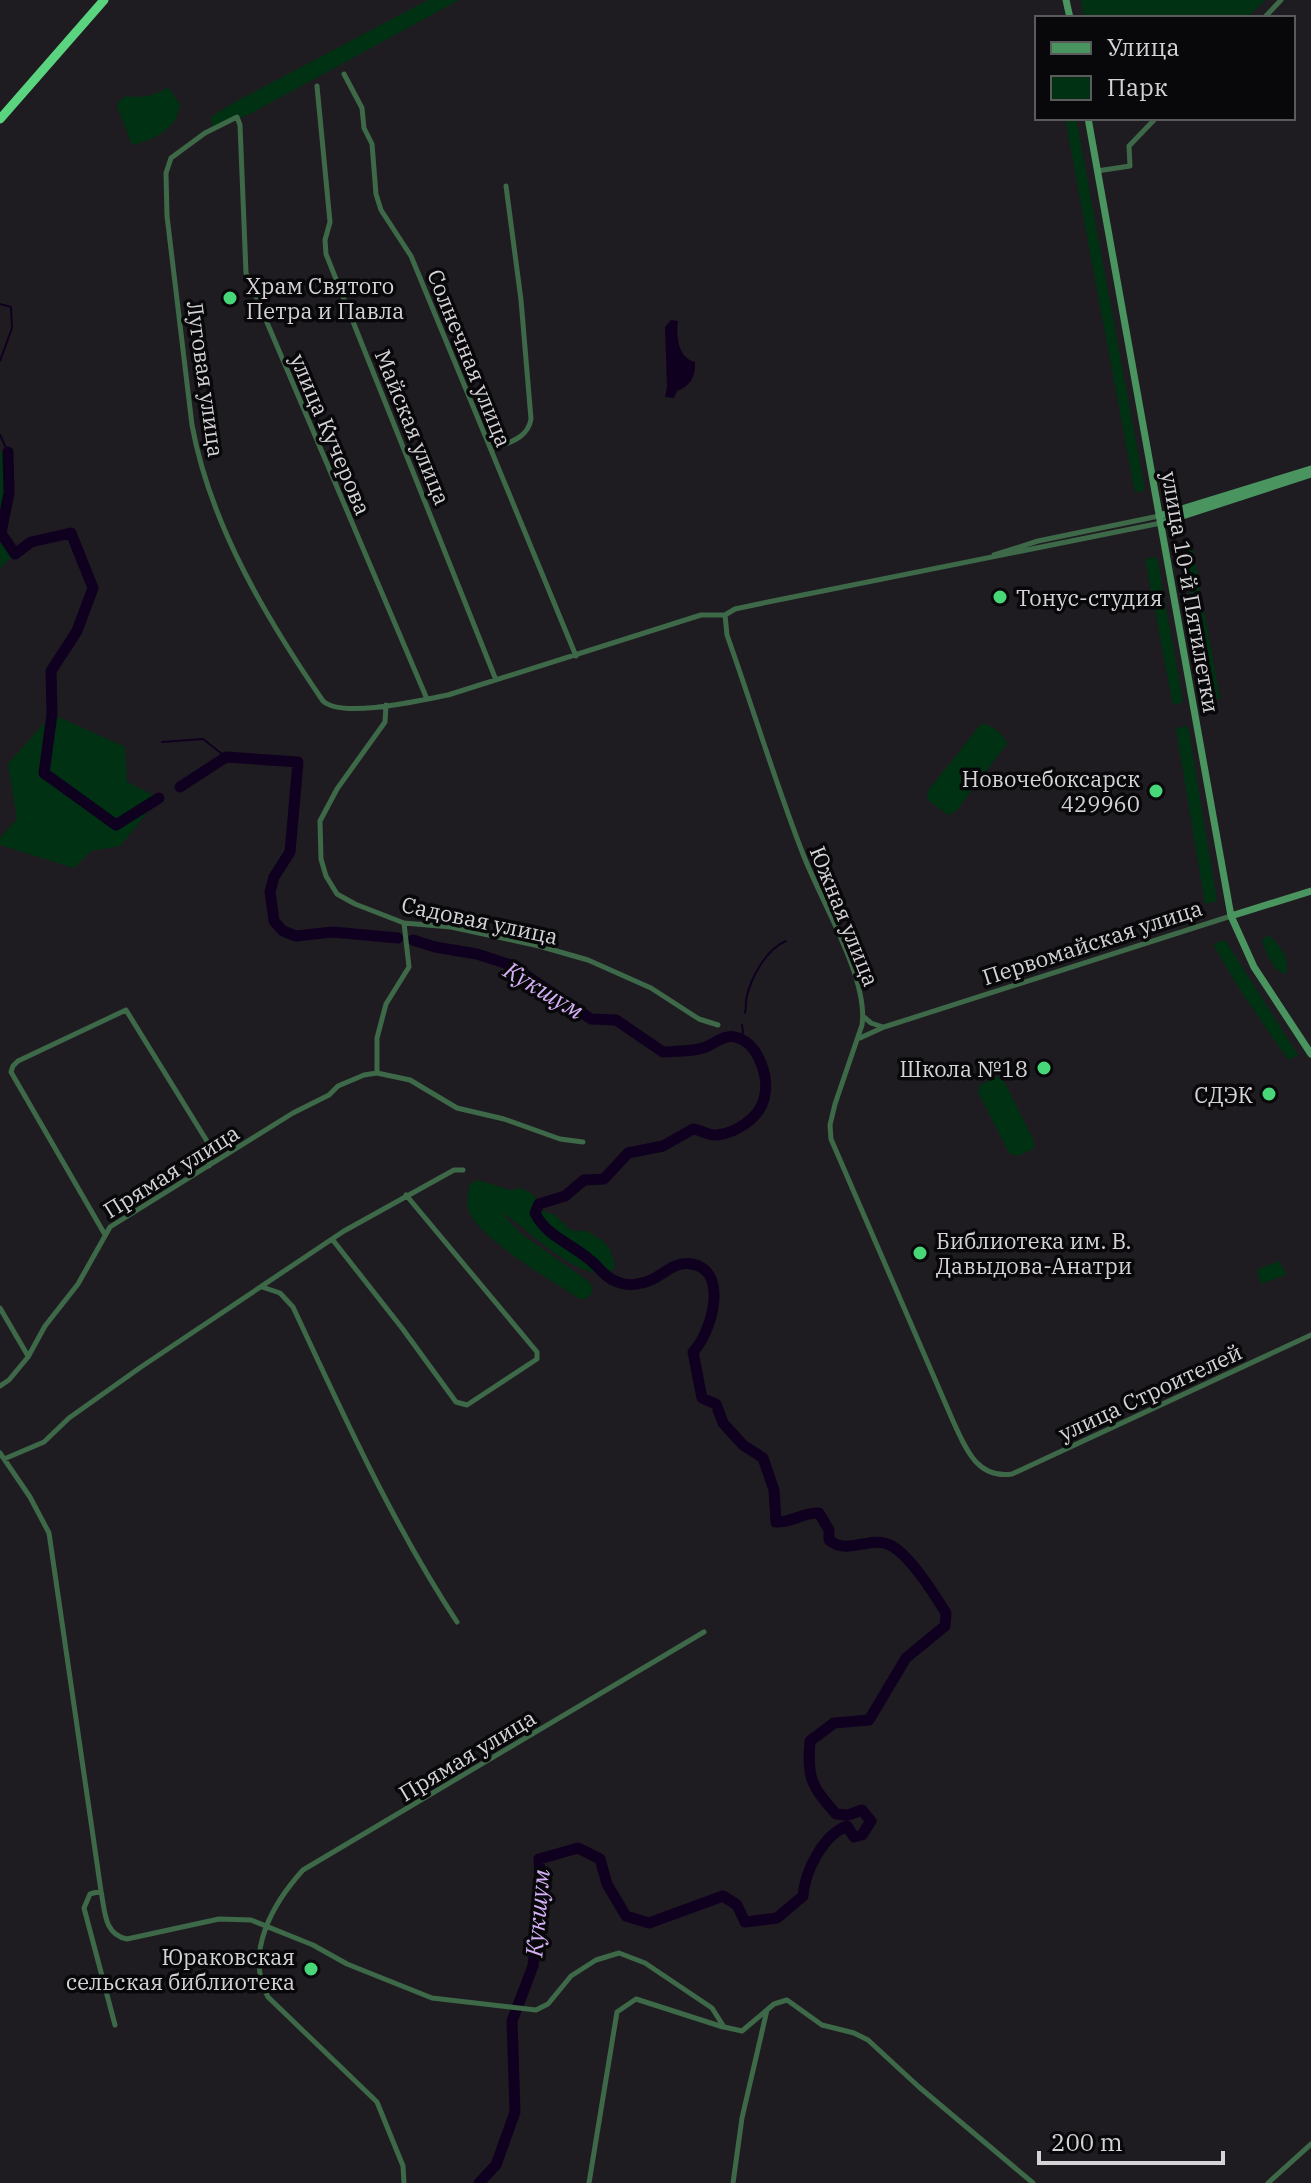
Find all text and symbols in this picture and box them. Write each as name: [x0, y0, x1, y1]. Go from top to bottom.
legend: [1035, 16, 1295, 120]
text: Улица: [1107, 31, 1180, 63]
text: Парк: [1107, 71, 1168, 103]
street label: Солнечная улица: [421, 265, 519, 451]
place label: Храм Святого Петра и Павла: [246, 271, 404, 325]
marker: Храм Святого Петра и Павла: [221, 289, 239, 307]
street label: Луговая улица: [181, 299, 231, 459]
street label: Майская улица: [369, 345, 457, 509]
street label: улица Кучерова: [284, 349, 378, 519]
street label: улица 10-й Пятилетки: [1155, 469, 1227, 715]
place label: Тонус-студия: [1016, 583, 1163, 612]
marker: Тонус-студия: [991, 588, 1009, 606]
place label: Новочебоксарск 429960: [962, 764, 1140, 818]
marker: Новочебоксарск 429960: [1147, 782, 1165, 800]
street label: Южная улица: [804, 842, 886, 990]
street label: Садовая улица: [399, 889, 561, 951]
street label: Первомайская улица: [978, 893, 1206, 991]
water label: Кукшум: [497, 953, 590, 1026]
place label: Школа №18: [899, 1054, 1028, 1083]
marker: Школа №18: [1035, 1059, 1053, 1077]
place label: СДЭК: [1194, 1080, 1253, 1109]
marker: СДЭК: [1260, 1085, 1278, 1103]
street label: Прямая улица: [98, 1118, 244, 1224]
place label: Библиотека им. В. Давыдова-Анатри: [936, 1226, 1132, 1280]
marker: Библиотека им. В. Давыдова-Анатри: [911, 1244, 929, 1262]
street label: улица Строителей: [1053, 1337, 1247, 1447]
street label: Прямая улица: [393, 1703, 541, 1807]
water label: Кукшум: [517, 1868, 557, 1959]
place label: Юраковская сельская библиотека: [66, 1942, 295, 1996]
marker: Юраковская сельская библиотека: [302, 1960, 320, 1978]
scale bar: [1039, 2115, 1223, 2165]
text: 200 m: [1051, 2126, 1123, 2158]

